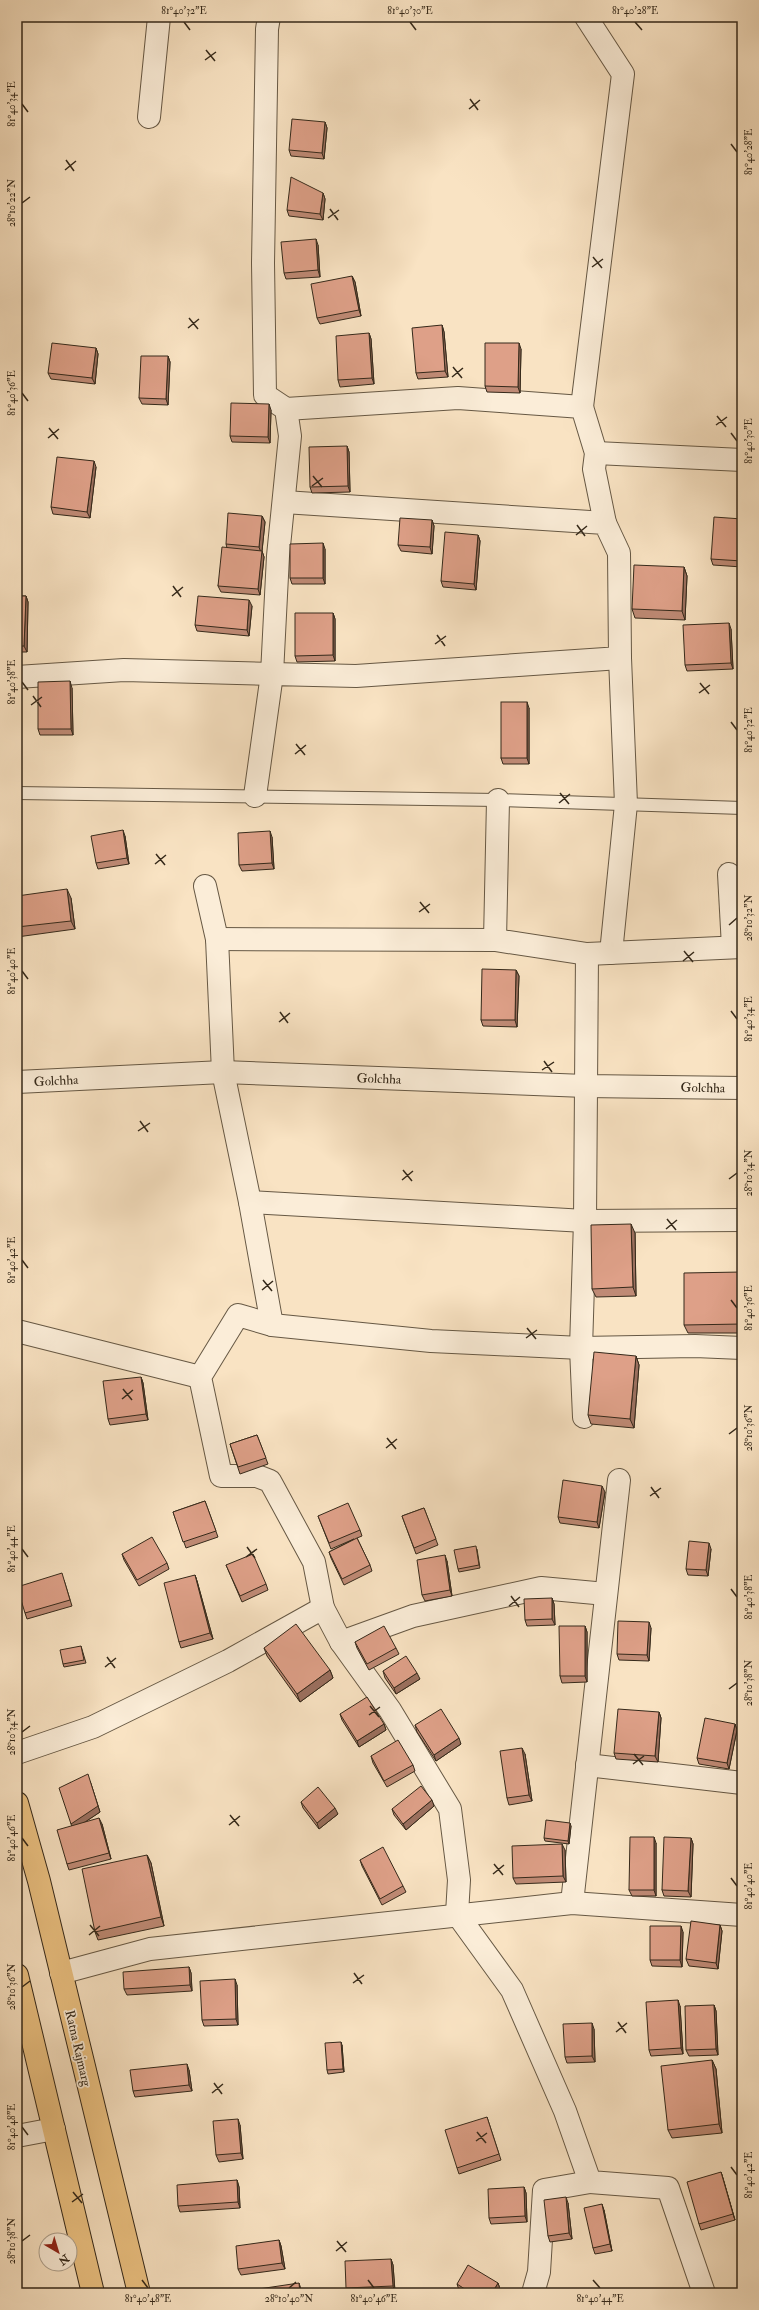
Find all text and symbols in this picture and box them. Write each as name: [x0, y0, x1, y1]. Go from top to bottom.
text: 81°40'32"E: [161, 5, 207, 17]
text: 81°40'30"E: [387, 5, 433, 17]
text: 81°40'28"E: [612, 5, 658, 17]
text: 81°40'34"E: [6, 81, 18, 127]
text: 81°40'28"E: [743, 129, 755, 175]
text: 28°10'22"N: [6, 179, 18, 227]
text: 81°40'36"E: [6, 370, 18, 416]
text: 81°40'30"E: [743, 418, 755, 464]
text: 81°40'38"E: [6, 660, 18, 704]
text: 81°40'32"E: [743, 707, 755, 753]
text: 28°10'32"N: [743, 895, 755, 941]
text: 81°40'40"E: [6, 948, 18, 994]
text: 81°40'34"E: [743, 996, 755, 1042]
street label: Golchha: [356, 1070, 402, 1088]
street label: Golchha: [33, 1072, 79, 1090]
street label: Golchha: [681, 1080, 726, 1096]
text: 28°10'34"N: [743, 1149, 755, 1197]
text: 81°40'42"E: [6, 1237, 18, 1283]
text: 81°40'36"E: [743, 1285, 755, 1331]
text: 28°10'36"N: [743, 1405, 755, 1451]
text: 81°40'44"E: [6, 1525, 18, 1573]
text: 81°40'38"E: [743, 1575, 755, 1619]
text: 28°10'38"N: [743, 1660, 755, 1706]
text: 28°10'34"N: [6, 1708, 18, 1756]
text: 81°40'46"E: [6, 1815, 18, 1861]
text: 81°40'40"E: [743, 1863, 755, 1909]
text: 28°10'36"N: [6, 1964, 18, 2010]
street label: Ratna Rajmarg: [61, 2008, 95, 2089]
text: 81°40'48"E: [6, 2104, 18, 2150]
text: 81°40'42"E: [743, 2152, 755, 2198]
text: 28°10'38"N: [6, 2218, 18, 2264]
north arrow: [38, 2232, 78, 2272]
text: N: [55, 2251, 73, 2268]
text: 81°40'48"E: [125, 2293, 171, 2305]
text: 28°10'40"N: [265, 2293, 313, 2305]
text: 81°40'46"E: [351, 2293, 397, 2305]
text: 81°40'44"E: [576, 2293, 624, 2305]

